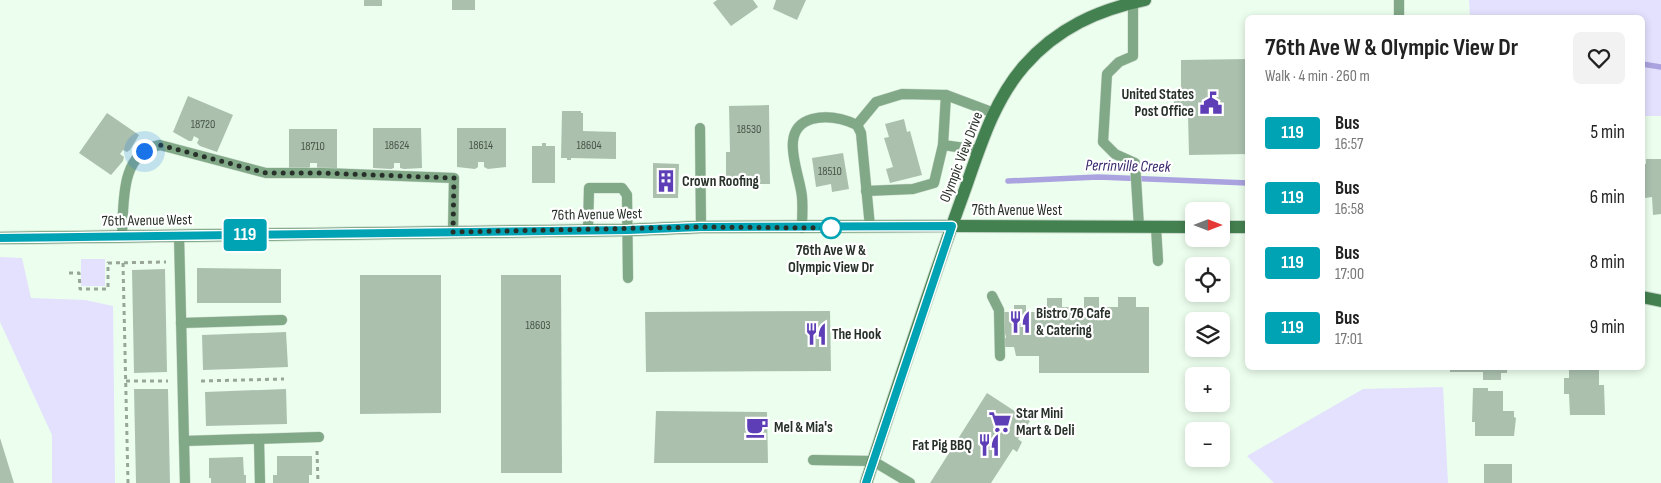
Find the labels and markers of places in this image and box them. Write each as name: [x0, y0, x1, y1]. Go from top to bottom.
place label: United States Post Office: [1121, 85, 1194, 121]
public building icon: United States Post Office: [1198, 90, 1224, 116]
building icon: Crown Roofing: [653, 168, 679, 194]
place label: Crown Roofing: [682, 172, 760, 191]
marker: 76th Ave W & Olympic View Dr: [820, 217, 842, 239]
place label: 76th Ave W & Olympic View Dr: [788, 241, 874, 277]
place label: Bistro 76 Cafe & Catering: [1036, 304, 1111, 340]
restaurant icon: Bistro 76 Cafe & Catering: [1007, 309, 1033, 335]
restaurant icon: The Hook: [803, 321, 829, 347]
place label: The Hook: [832, 325, 882, 344]
place label: Star Mini Mart & Deli: [1016, 404, 1075, 440]
supermarket icon: Star Mini Mart & Deli: [987, 409, 1013, 435]
cafe icon: Mel & Mia's: [744, 414, 770, 440]
place label: Mel & Mia's: [774, 418, 833, 437]
restaurant icon: Fat Pig BBQ: [976, 432, 1002, 458]
place label: Fat Pig BBQ: [912, 436, 972, 455]

